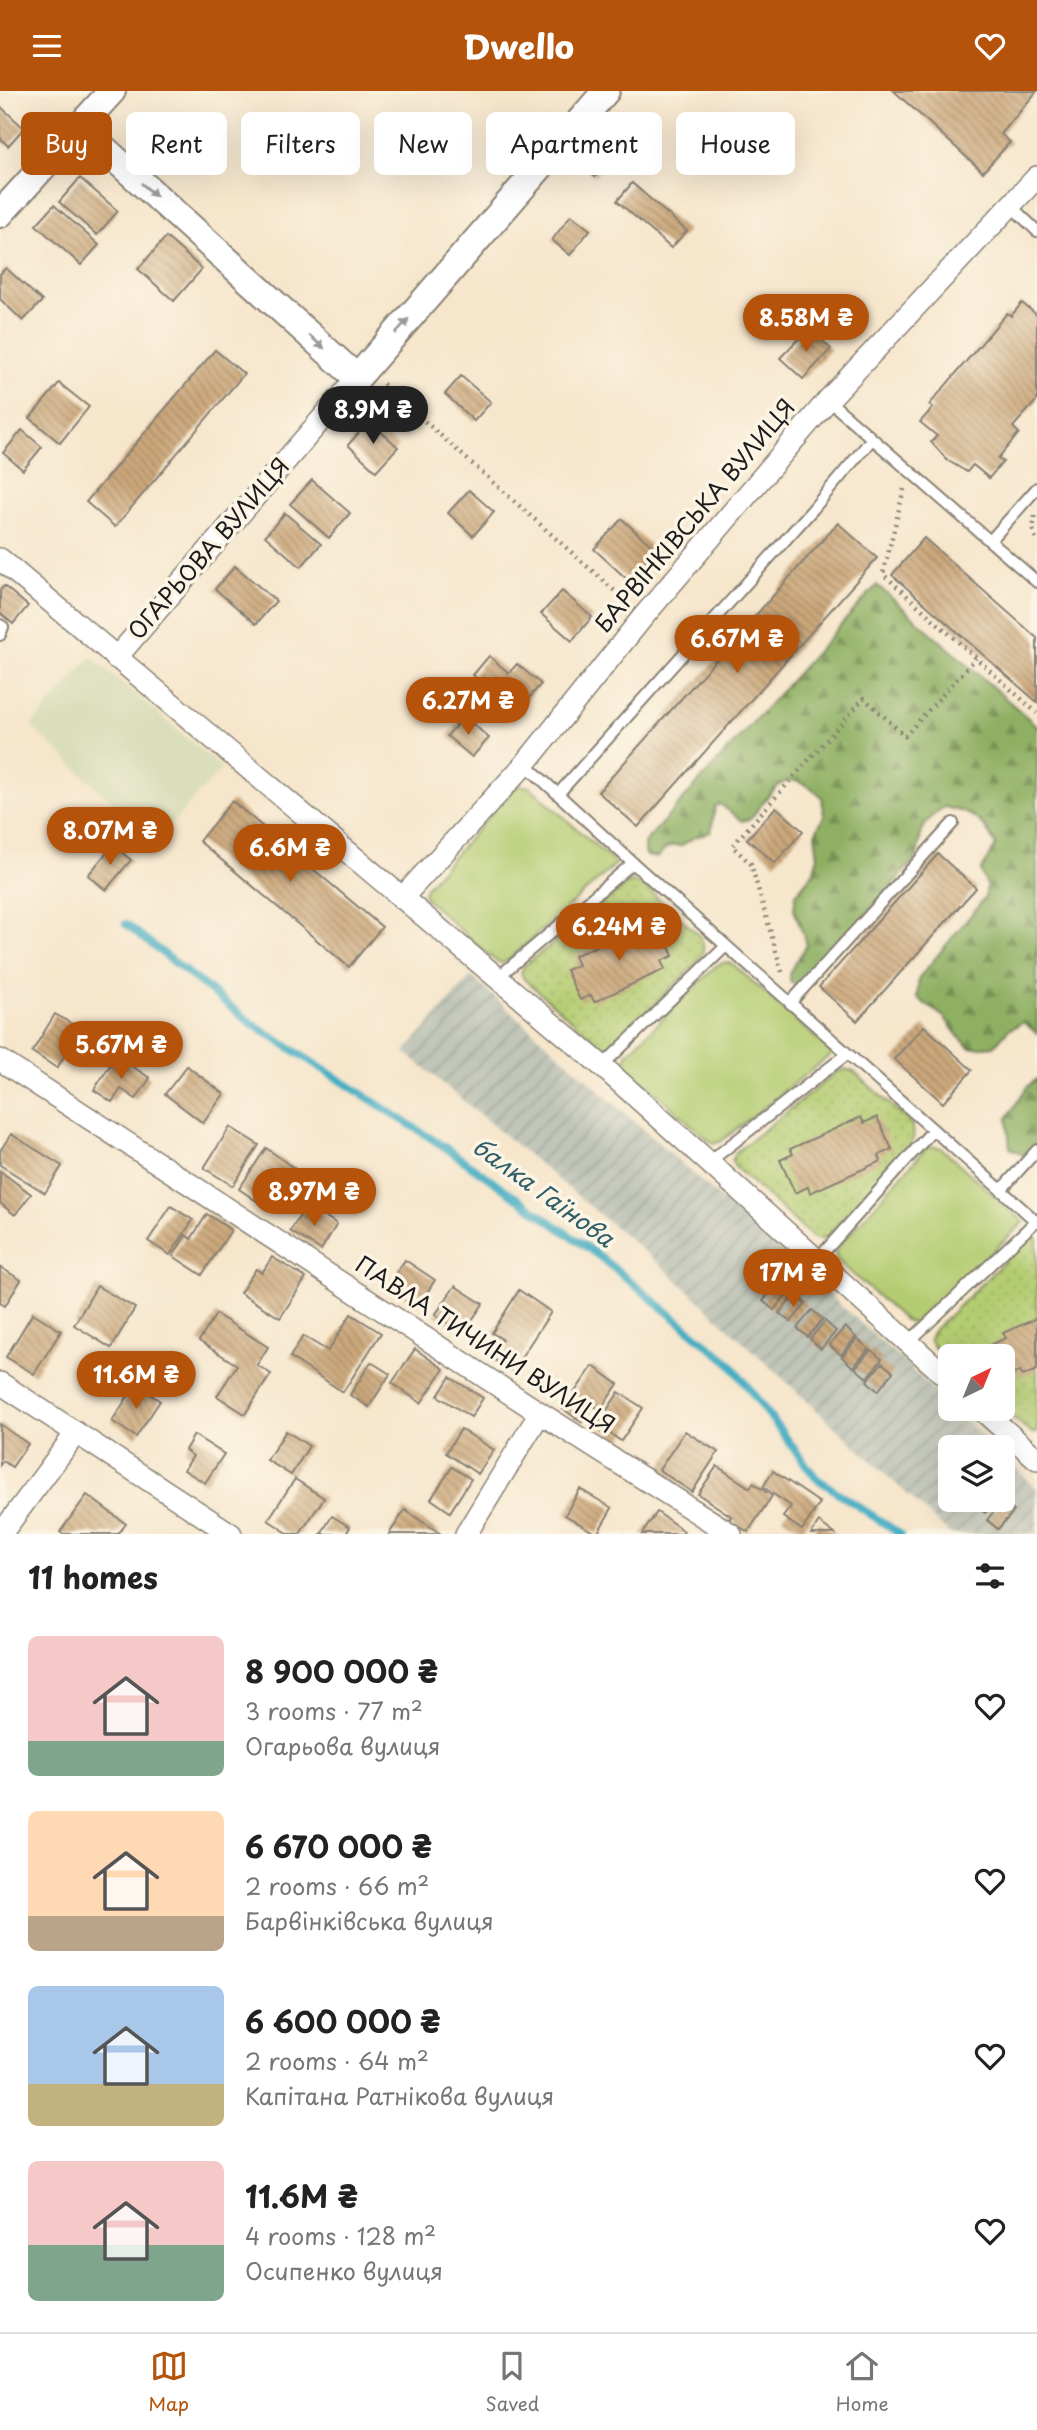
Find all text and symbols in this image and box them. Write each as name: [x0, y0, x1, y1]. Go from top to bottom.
text: Dwello: [463, 22, 574, 70]
icon: menu: [28, 27, 66, 65]
icon: heart: [971, 27, 1009, 65]
chip: Buy: [21, 112, 112, 175]
chip: Rent: [126, 112, 227, 175]
chip: Filters: [241, 112, 360, 175]
chip: New: [374, 112, 472, 175]
chip: Apartment: [486, 112, 662, 175]
chip: House: [676, 112, 795, 175]
one-way arrow: [140, 181, 157, 197]
pin: 8.58M ₴: [741, 295, 871, 354]
text: 8.58M ₴: [759, 299, 853, 334]
one-way arrow: [394, 318, 409, 335]
one-way arrow: [309, 334, 326, 350]
pin: 8.9M ₴: [316, 387, 430, 446]
street label: БАРВІНКІВСЬКА ВУЛИЦЯ: [585, 390, 802, 640]
text: 8.9M ₴: [334, 391, 412, 426]
street label: ОГАРЬОВА ВУЛИЦЯ: [119, 449, 297, 647]
pin: 6.67M ₴: [672, 615, 802, 675]
text: 6.67M ₴: [691, 620, 783, 655]
pin: 6.27M ₴: [403, 677, 533, 737]
text: 6.27M ₴: [422, 682, 514, 717]
pin: 8.07M ₴: [45, 807, 175, 867]
text: 8.07M ₴: [63, 812, 157, 847]
pin: 6.6M ₴: [233, 825, 347, 884]
text: 6.6M ₴: [249, 829, 331, 864]
pin: 6.24M ₴: [554, 903, 684, 963]
text: 6.24M ₴: [572, 908, 666, 943]
pin: 5.67M ₴: [56, 1021, 186, 1081]
text: 5.67M ₴: [75, 1026, 167, 1061]
water label: балка Гаїнова: [466, 1128, 623, 1256]
pin: 8.97M ₴: [249, 1169, 379, 1228]
text: 8.97M ₴: [268, 1173, 360, 1208]
street label: ПАВЛА ТИЧИНИ ВУЛИЦЯ: [349, 1246, 623, 1441]
pin: 17M ₴: [744, 1249, 842, 1309]
text: 17M ₴: [759, 1254, 827, 1289]
north arrow: [938, 1344, 1015, 1421]
map controls: [938, 1344, 1015, 1512]
pin: 11.6M ₴: [71, 1351, 201, 1411]
text: 11.6M ₴: [93, 1356, 179, 1391]
button: layers: [938, 1435, 1015, 1512]
text: 11 homes: [28, 1554, 158, 1599]
icon: filters: [971, 1557, 1009, 1595]
text: 8 900 000 ₴: [245, 1648, 438, 1693]
icon: home: [84, 1664, 168, 1748]
icon: heart: [971, 1687, 1009, 1725]
text: 3 rooms · 77 m²: [245, 1693, 423, 1728]
text: Огарьова вулиця: [245, 1728, 440, 1763]
text: 6 670 000 ₴: [245, 1823, 432, 1868]
icon: home: [84, 1839, 168, 1923]
icon: heart: [971, 1862, 1009, 1900]
text: 2 rooms · 66 m²: [245, 1868, 429, 1903]
text: Барвінківська вулиця: [245, 1903, 494, 1938]
text: 6 600 000 ₴: [245, 1998, 441, 2043]
icon: home: [84, 2014, 168, 2098]
icon: heart: [971, 2037, 1009, 2075]
text: 2 rooms · 64 m²: [245, 2043, 429, 2078]
text: Капітана Ратнікова вулиця: [245, 2078, 554, 2113]
text: 11.6M ₴: [245, 2173, 358, 2218]
icon: home: [84, 2189, 168, 2273]
icon: heart: [971, 2212, 1009, 2250]
text: 4 rooms · 128 m²: [245, 2218, 436, 2253]
text: Осипенко вулиця: [245, 2253, 443, 2288]
tab: Map: [148, 2347, 189, 2417]
tab: Saved: [485, 2347, 539, 2417]
tab: Home: [836, 2347, 889, 2417]

